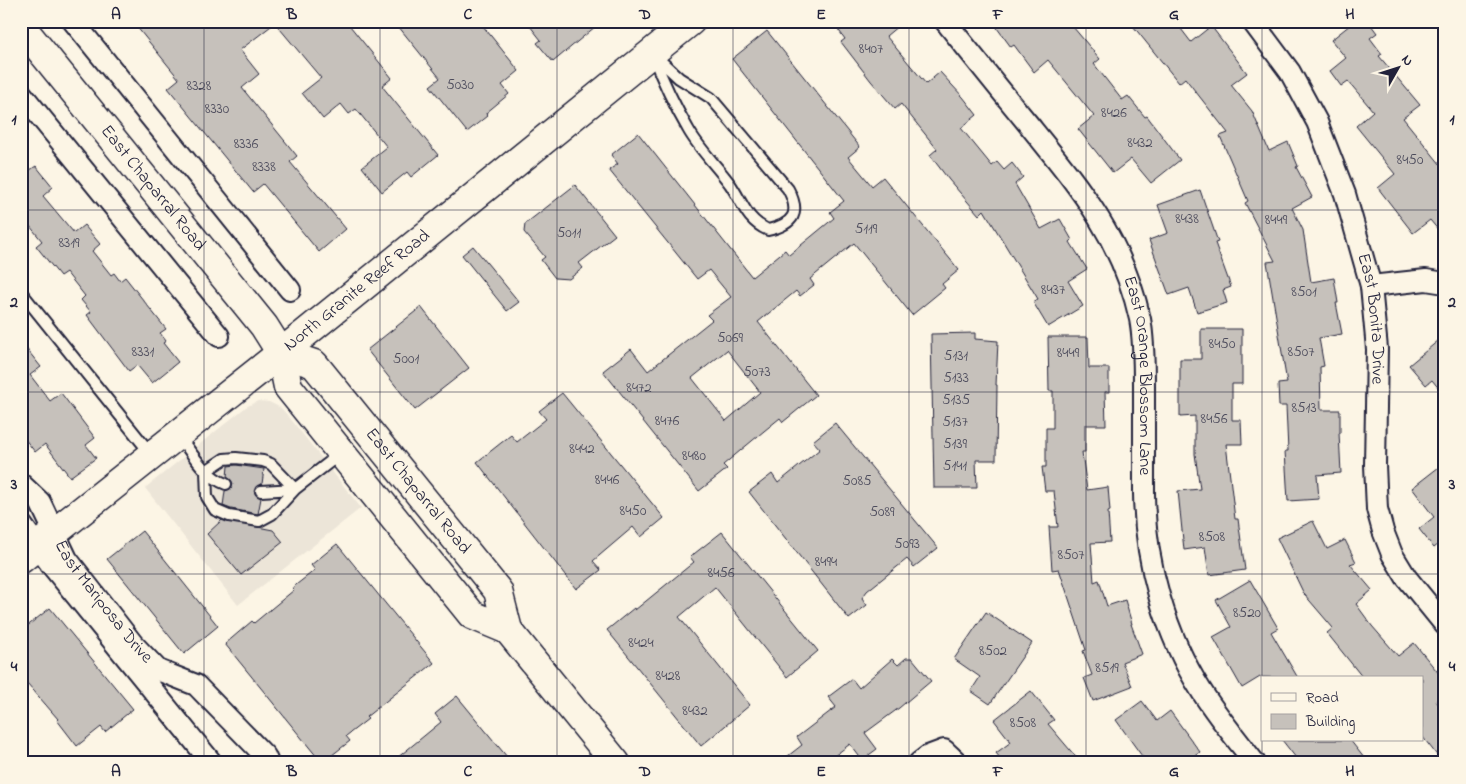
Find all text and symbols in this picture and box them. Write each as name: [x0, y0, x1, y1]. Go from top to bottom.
text: A: [111, 3, 121, 27]
text: B: [286, 3, 298, 27]
text: C: [464, 3, 473, 27]
text: D: [638, 3, 651, 27]
text: E: [816, 3, 826, 27]
text: F: [992, 3, 1004, 27]
text: G: [1169, 3, 1179, 27]
text: H: [1345, 3, 1355, 27]
house number: 8407: [859, 38, 883, 60]
north arrow: [1374, 42, 1424, 92]
text: N: [1396, 50, 1418, 71]
house number: 5030: [446, 74, 474, 96]
house number: 8328: [187, 75, 212, 97]
house number: 8330: [205, 98, 230, 120]
house number: 8426: [1101, 102, 1127, 124]
text: 1: [11, 108, 17, 132]
text: 1: [1449, 108, 1455, 132]
street label: East Chaparral Road: [93, 120, 212, 257]
house number: 8432: [1127, 132, 1153, 154]
house number: 8336: [234, 133, 259, 155]
house number: 8450: [1397, 149, 1424, 171]
house number: 8338: [252, 156, 276, 178]
house number: 8438: [1175, 208, 1199, 230]
house number: 8449: [1265, 209, 1288, 231]
house number: 5119: [855, 218, 878, 240]
house number: 5011: [557, 222, 582, 244]
street label: North Granite Reef Road: [279, 224, 436, 358]
house number: 8319: [58, 232, 80, 254]
street label: East Bonita Drive: [1349, 250, 1390, 386]
street label: East Orange Blossom Lane: [1115, 273, 1157, 476]
house number: 8437: [1041, 279, 1065, 301]
house number: 8501: [1291, 281, 1317, 303]
text: 2: [9, 291, 18, 315]
text: 2: [1447, 291, 1456, 315]
house number: 5069: [717, 327, 744, 349]
house number: 8450: [1209, 333, 1236, 355]
house number: 8331: [132, 341, 155, 363]
house number: 8507: [1288, 341, 1314, 363]
house number: 8449: [1057, 342, 1080, 364]
house number: 5131: [944, 345, 968, 367]
house number: 5001: [393, 348, 419, 370]
house number: 5073: [743, 361, 771, 383]
house number: 5133: [943, 367, 969, 389]
house number: 8472: [626, 377, 652, 399]
house number: 5135: [942, 389, 970, 411]
house number: 8513: [1291, 397, 1317, 419]
house number: 8456: [1201, 408, 1228, 430]
house number: 8476: [655, 410, 680, 432]
house number: 5137: [942, 411, 968, 433]
street label: East Chaparral Road: [358, 423, 477, 560]
house number: 5139: [943, 433, 968, 455]
house number: 8442: [569, 438, 595, 460]
house number: 8480: [682, 445, 706, 467]
house number: 5141: [943, 455, 967, 477]
house number: 8446: [595, 469, 620, 491]
house number: 5085: [842, 470, 872, 492]
text: 3: [10, 473, 18, 497]
text: 3: [1448, 473, 1456, 497]
house number: 8450: [620, 500, 647, 522]
house number: 5089: [869, 501, 895, 523]
house number: 8508: [1199, 526, 1226, 548]
house number: 5093: [894, 533, 920, 555]
street label: East Mariposa Drive: [47, 536, 159, 670]
house number: 8507: [1058, 544, 1084, 566]
house number: 8494: [815, 551, 837, 573]
house number: 8456: [708, 562, 735, 584]
house number: 8520: [1233, 602, 1262, 624]
house number: 8424: [628, 632, 654, 654]
house number: 8502: [979, 640, 1008, 662]
text: 4: [10, 655, 18, 679]
text: 4: [1448, 655, 1456, 679]
house number: 8519: [1095, 657, 1119, 679]
house number: 8428: [656, 665, 681, 687]
legend: [1261, 676, 1424, 742]
text: Road: [1306, 687, 1339, 709]
house number: 8432: [682, 700, 708, 722]
text: Building: [1305, 711, 1355, 734]
house number: 8508: [1010, 712, 1037, 734]
text: A: [111, 760, 121, 784]
text: B: [286, 760, 298, 784]
text: C: [464, 760, 473, 784]
text: D: [638, 760, 651, 784]
text: E: [816, 760, 826, 784]
text: F: [992, 760, 1004, 784]
text: G: [1169, 760, 1179, 784]
text: H: [1345, 760, 1355, 784]

